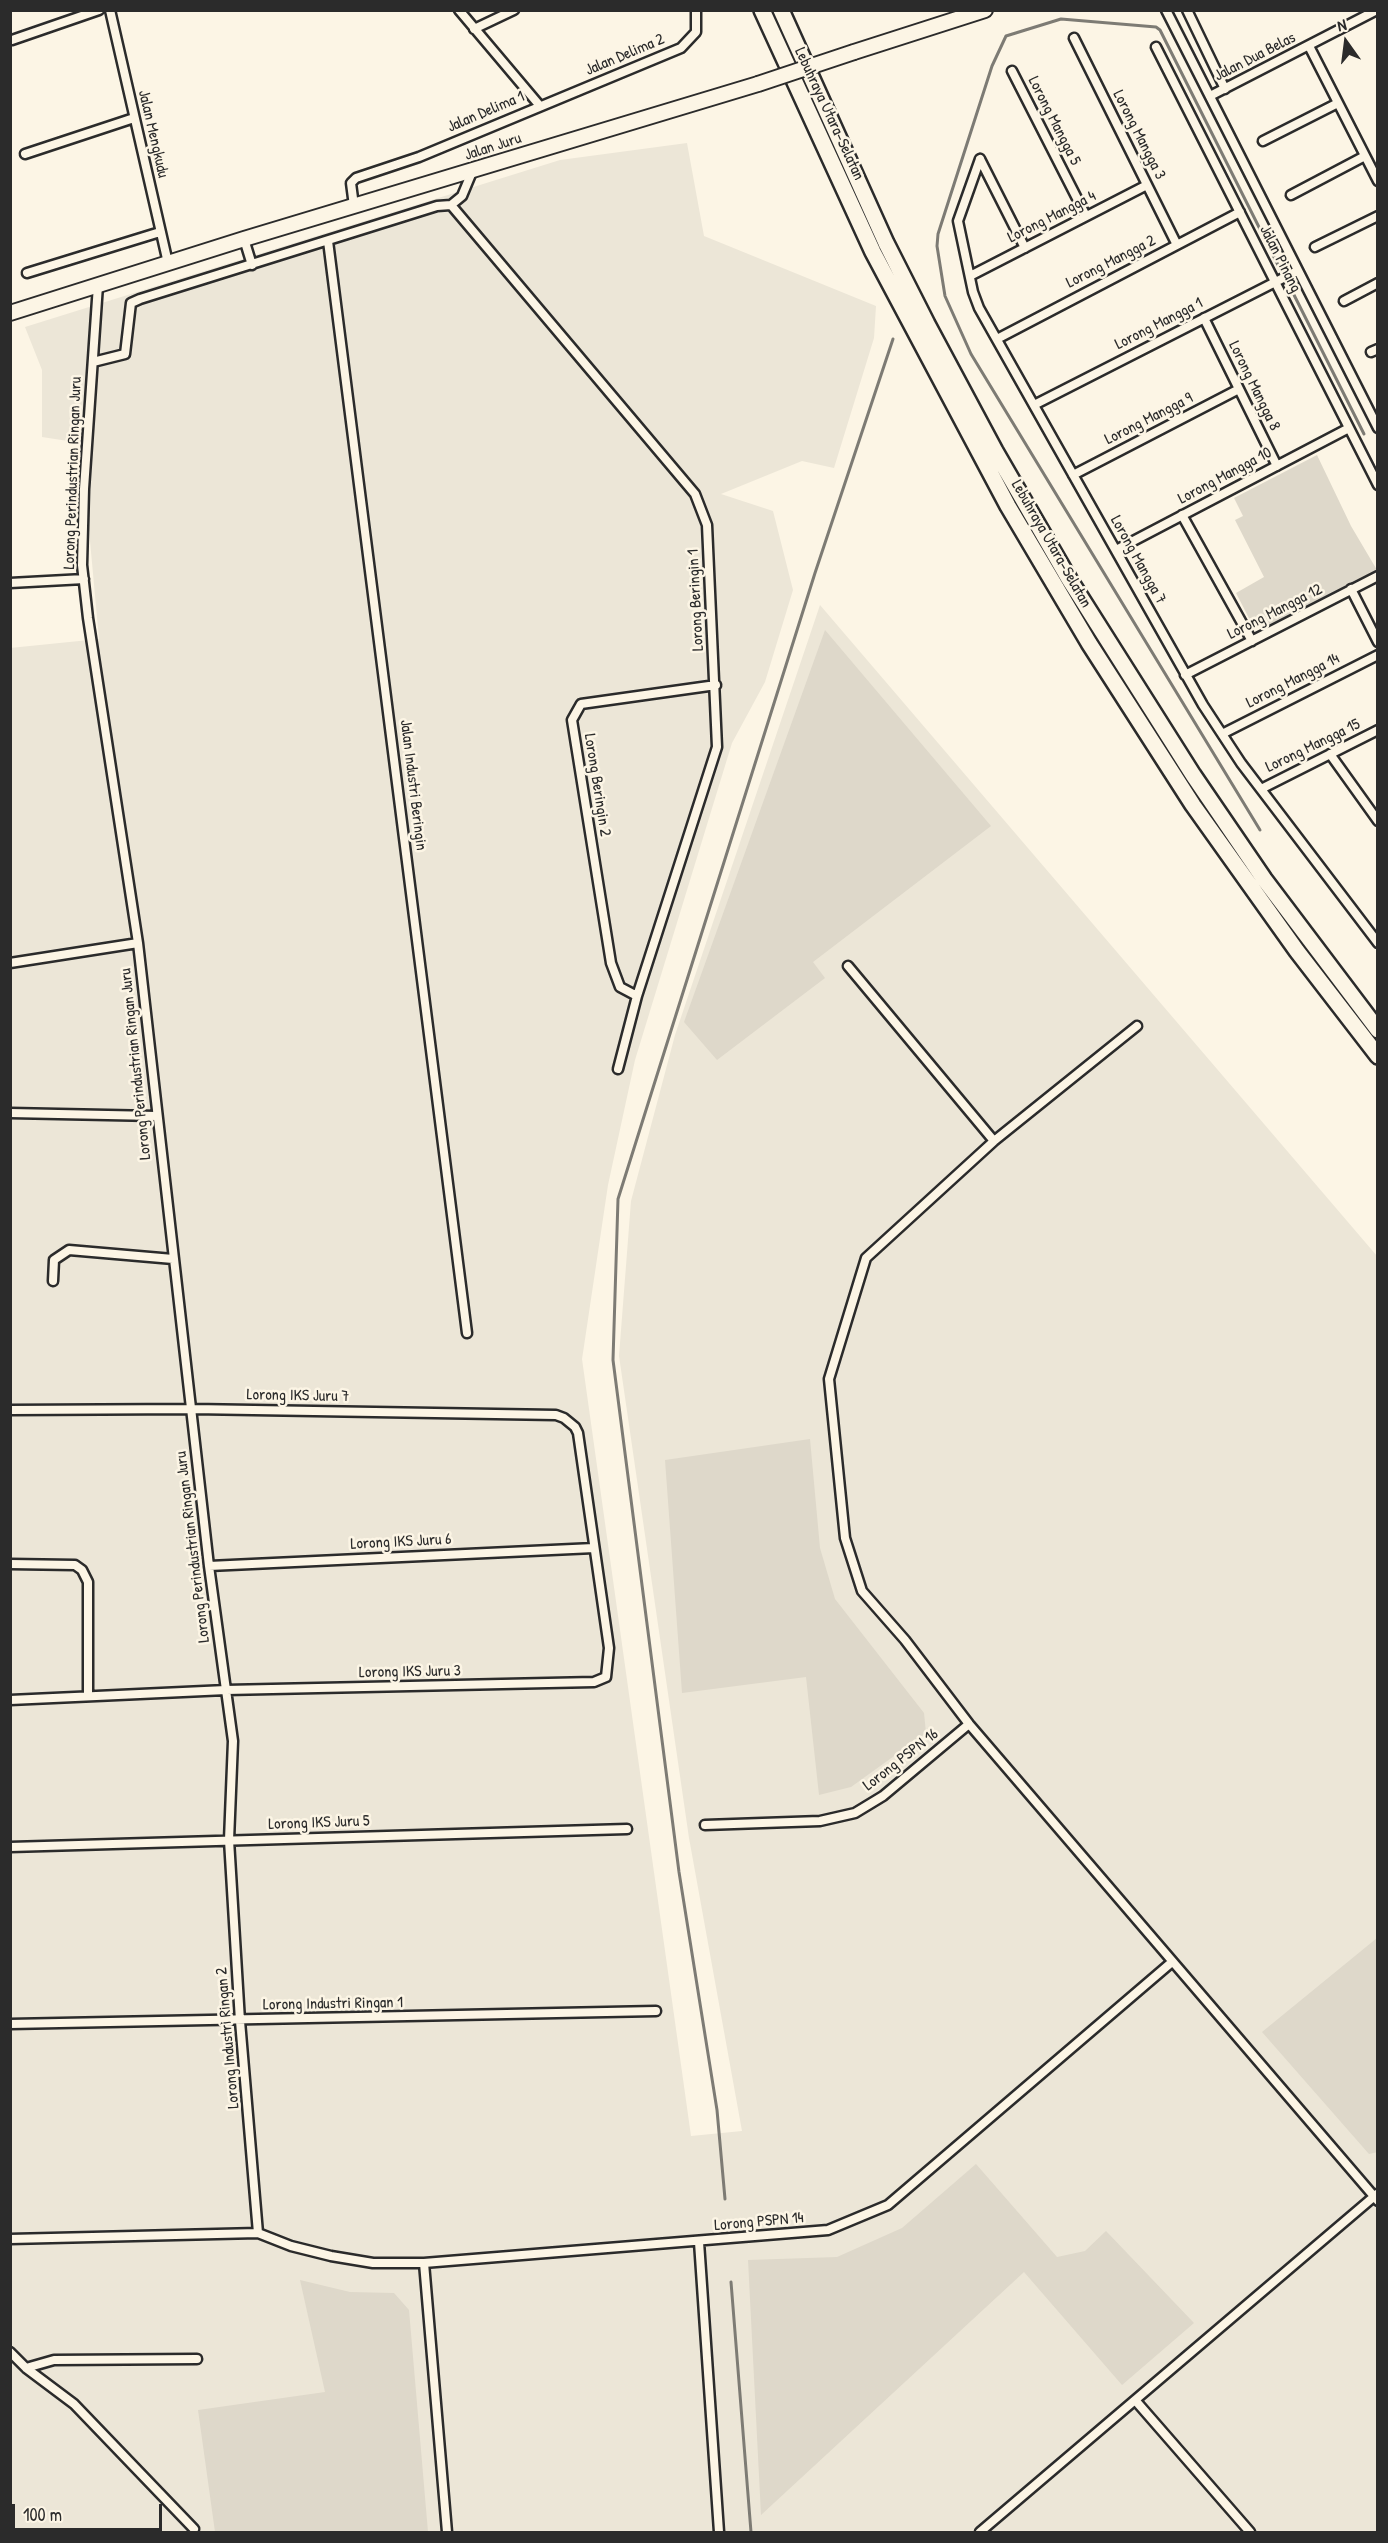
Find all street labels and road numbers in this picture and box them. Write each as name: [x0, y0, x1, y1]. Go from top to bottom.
street label: Jalan Dua Belas: [1211, 28, 1299, 86]
street label: Jalan Delima 2: [583, 30, 667, 80]
street label: Lebuhraya Utara–Selatan: [790, 45, 868, 183]
street label: Lorong Mangga 5: [1023, 73, 1085, 169]
street label: Jalan Delima 1: [444, 87, 528, 137]
street label: Lorong Mangga 3: [1108, 87, 1170, 183]
street label: Jalan Mengkudu: [134, 88, 172, 180]
street label: Jalan Juru: [462, 129, 524, 165]
street label: Lorong Mangga 4: [1005, 187, 1099, 247]
street label: Jalan Pinang: [1255, 222, 1305, 296]
street label: Lorong Mangga 2: [1063, 231, 1159, 293]
street label: Lorong Mangga 1: [1112, 294, 1206, 354]
street label: Lorong Mangga 8: [1224, 338, 1284, 434]
street label: Lorong Perindustrian Ringan Juru: [60, 376, 86, 570]
street label: Lorong Mangga 9: [1102, 389, 1196, 449]
street label: Lorong Mangga 10: [1175, 443, 1275, 509]
street label: Lebuhraya Utara–Selatan: [1007, 477, 1095, 611]
street label: Lorong Mangga 7: [1106, 512, 1170, 608]
street label: Lorong Beringin 1: [684, 549, 708, 651]
street label: Lorong Mangga 12: [1225, 580, 1325, 644]
street label: Lorong Mangga 14: [1243, 649, 1343, 713]
street label: Lorong Mangga 15: [1263, 715, 1363, 777]
street label: Jalan Industri Beringin: [395, 718, 431, 852]
street label: Lorong Beringin 2: [579, 732, 615, 838]
street label: Lorong Perindustrian Ringan Juru: [116, 967, 156, 1161]
street label: Lorong IKS Juru 7: [247, 1386, 349, 1406]
street label: Lorong Perindustrian Ringan Juru: [172, 1450, 214, 1644]
street label: Lorong IKS Juru 6: [350, 1530, 452, 1554]
street label: Lorong IKS Juru 3: [359, 1662, 461, 1682]
street label: Lorong PSPN 16: [860, 1725, 942, 1795]
street label: Lorong IKS Juru 5: [268, 1812, 370, 1834]
street label: Lorong Industri Ringan 2: [212, 1967, 244, 2109]
street label: Lorong Industri Ringan 1: [263, 1993, 403, 2015]
street label: Lorong PSPN 14: [713, 2209, 805, 2235]

